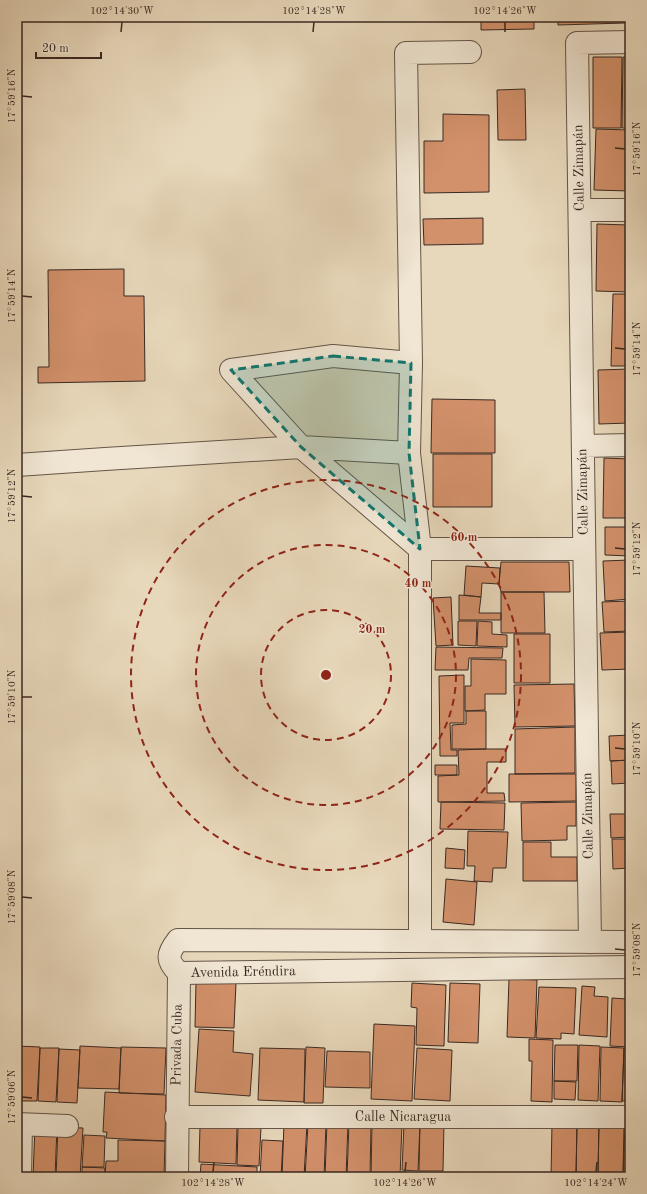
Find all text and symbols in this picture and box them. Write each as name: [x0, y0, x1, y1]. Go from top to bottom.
text: 102°14'30"W: [90, 6, 154, 16]
text: 102°14'28"W: [282, 6, 346, 16]
text: 102°14'26"W: [473, 6, 537, 16]
scale bar: [36, 34, 101, 60]
text: 20 m: [42, 43, 69, 55]
text: 17°59'16"N: [7, 68, 17, 123]
text: 17°59'16"N: [632, 121, 642, 176]
street label: Calle Zimapán: [571, 124, 587, 212]
text: 17°59'14"N: [7, 268, 17, 323]
text: 17°59'14"N: [632, 321, 642, 376]
street label: Calle Zimapán: [575, 448, 591, 536]
text: 17°59'12"N: [7, 468, 17, 523]
text: 17°59'12"N: [632, 521, 642, 576]
text: 60 m: [451, 532, 478, 544]
text: 40 m: [405, 578, 432, 590]
text: 20 m: [359, 624, 386, 636]
centre of rings: [319, 668, 333, 682]
text: 17°59'10"N: [7, 669, 17, 724]
text: 17°59'10"N: [632, 721, 642, 776]
street label: Calle Zimapán: [580, 772, 596, 860]
text: 17°59'08"N: [7, 869, 17, 924]
text: 17°59'08"N: [632, 922, 642, 977]
street label: Avenida Eréndira: [190, 964, 296, 980]
street label: Privada Cuba: [169, 1004, 185, 1086]
text: 17°59'06"N: [7, 1069, 17, 1124]
street label: Calle Nicaragua: [355, 1110, 451, 1124]
text: 102°14'28"W: [181, 1178, 245, 1188]
text: 102°14'26"W: [373, 1178, 437, 1188]
text: 102°14'24"W: [564, 1178, 628, 1188]

